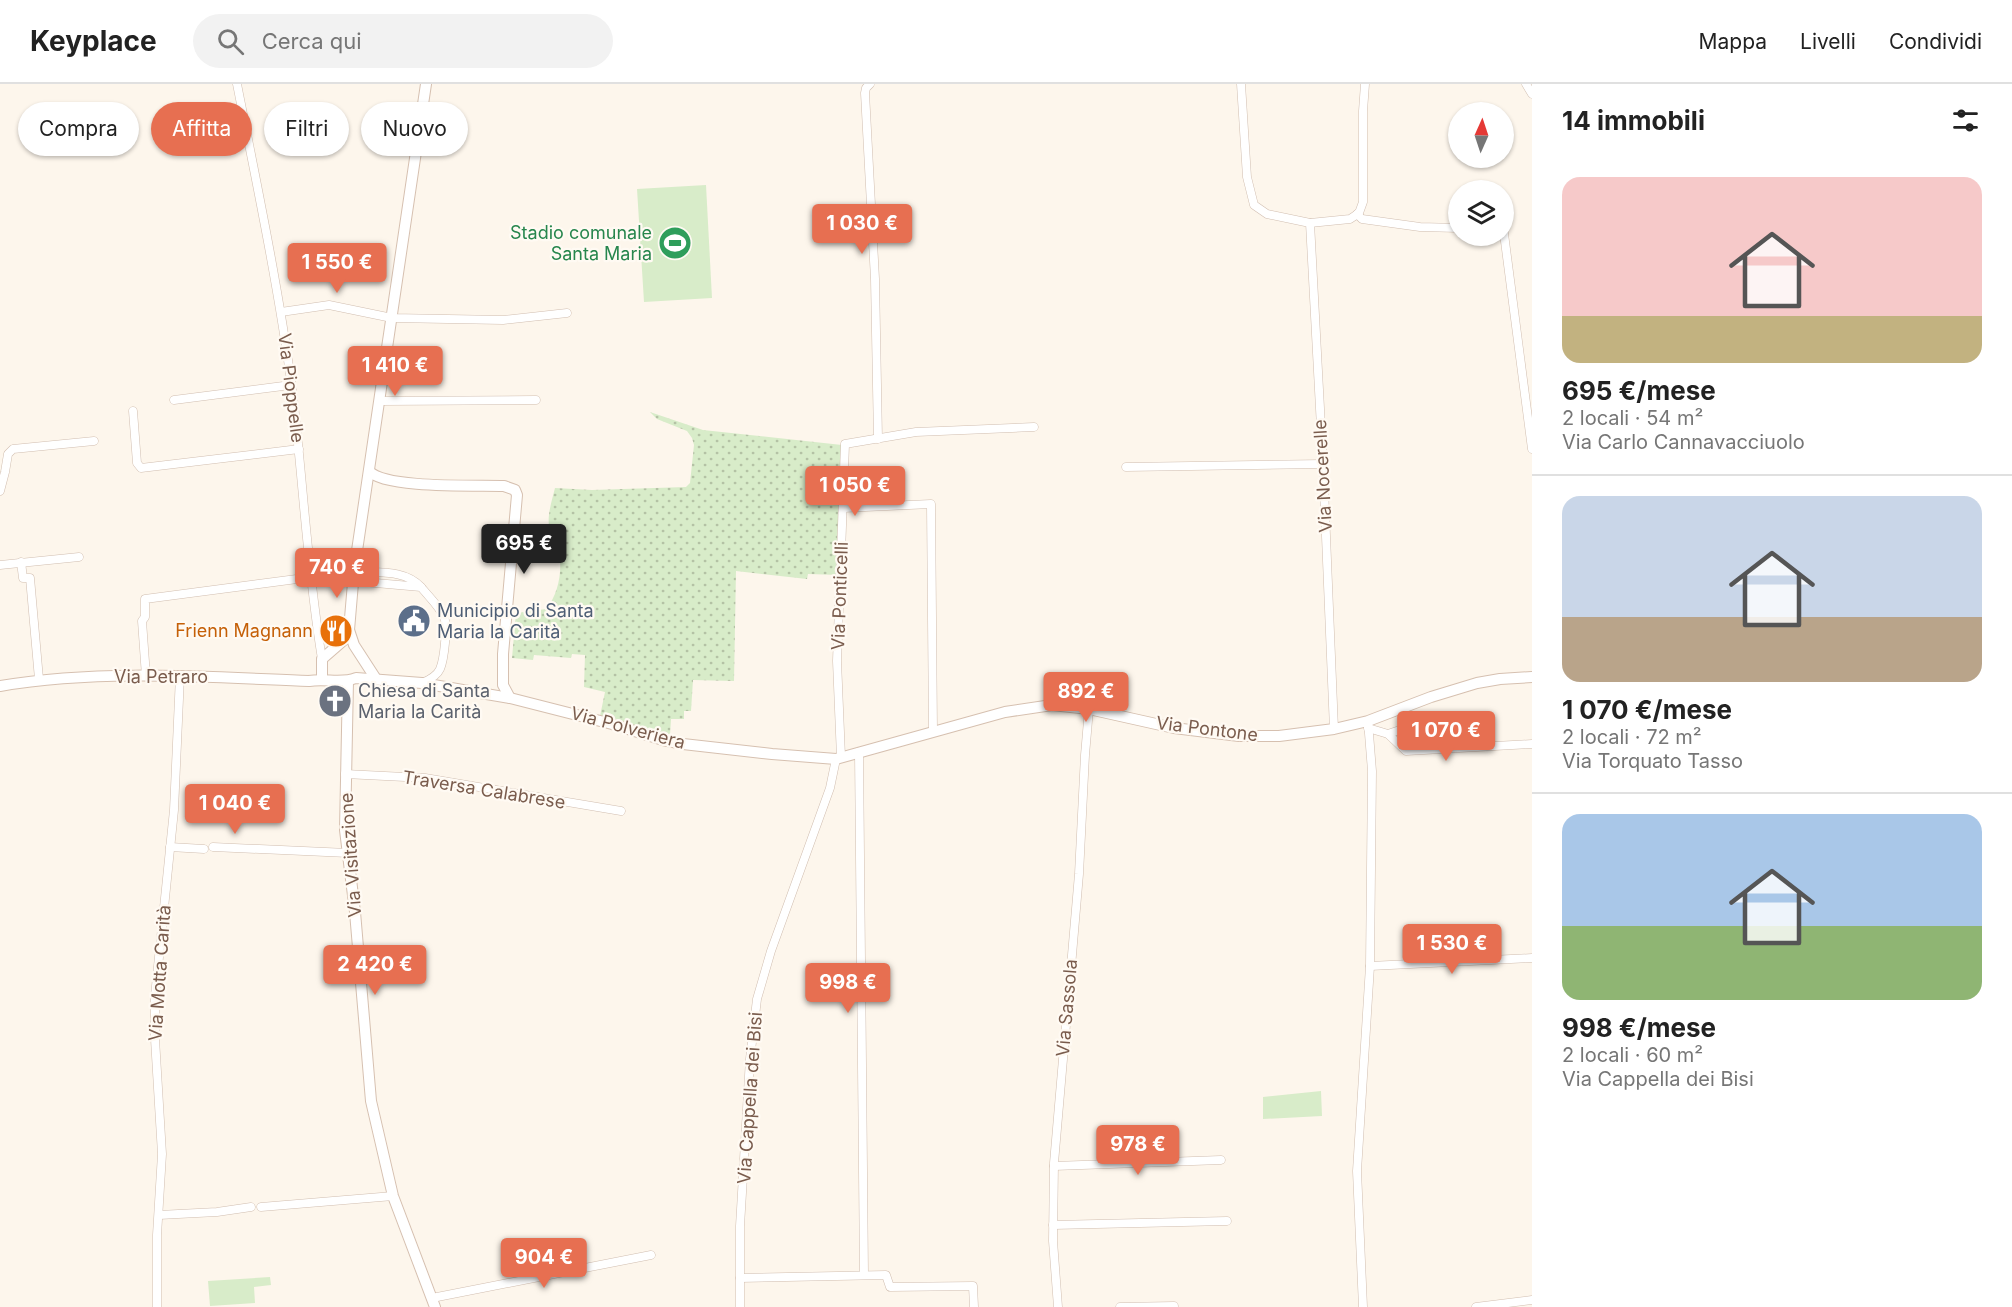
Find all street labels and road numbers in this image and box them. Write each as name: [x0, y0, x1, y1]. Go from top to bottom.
street label: Via Pioppelle: [274, 332, 309, 444]
street label: Via Nocerelle: [1309, 419, 1336, 533]
street label: Via Ponticelli: [827, 541, 852, 651]
street label: Via Petraro: [114, 666, 208, 687]
street label: Via Polveriera: [569, 702, 688, 753]
street label: Via Pontone: [1155, 712, 1259, 745]
street label: Traversa Calabrese: [401, 766, 567, 813]
street label: Via Visitazione: [336, 792, 365, 918]
street label: Via Motta Carità: [144, 904, 175, 1042]
street label: Via Sassola: [1052, 958, 1081, 1058]
street label: Via Cappella dei Bisi: [733, 1011, 766, 1185]

